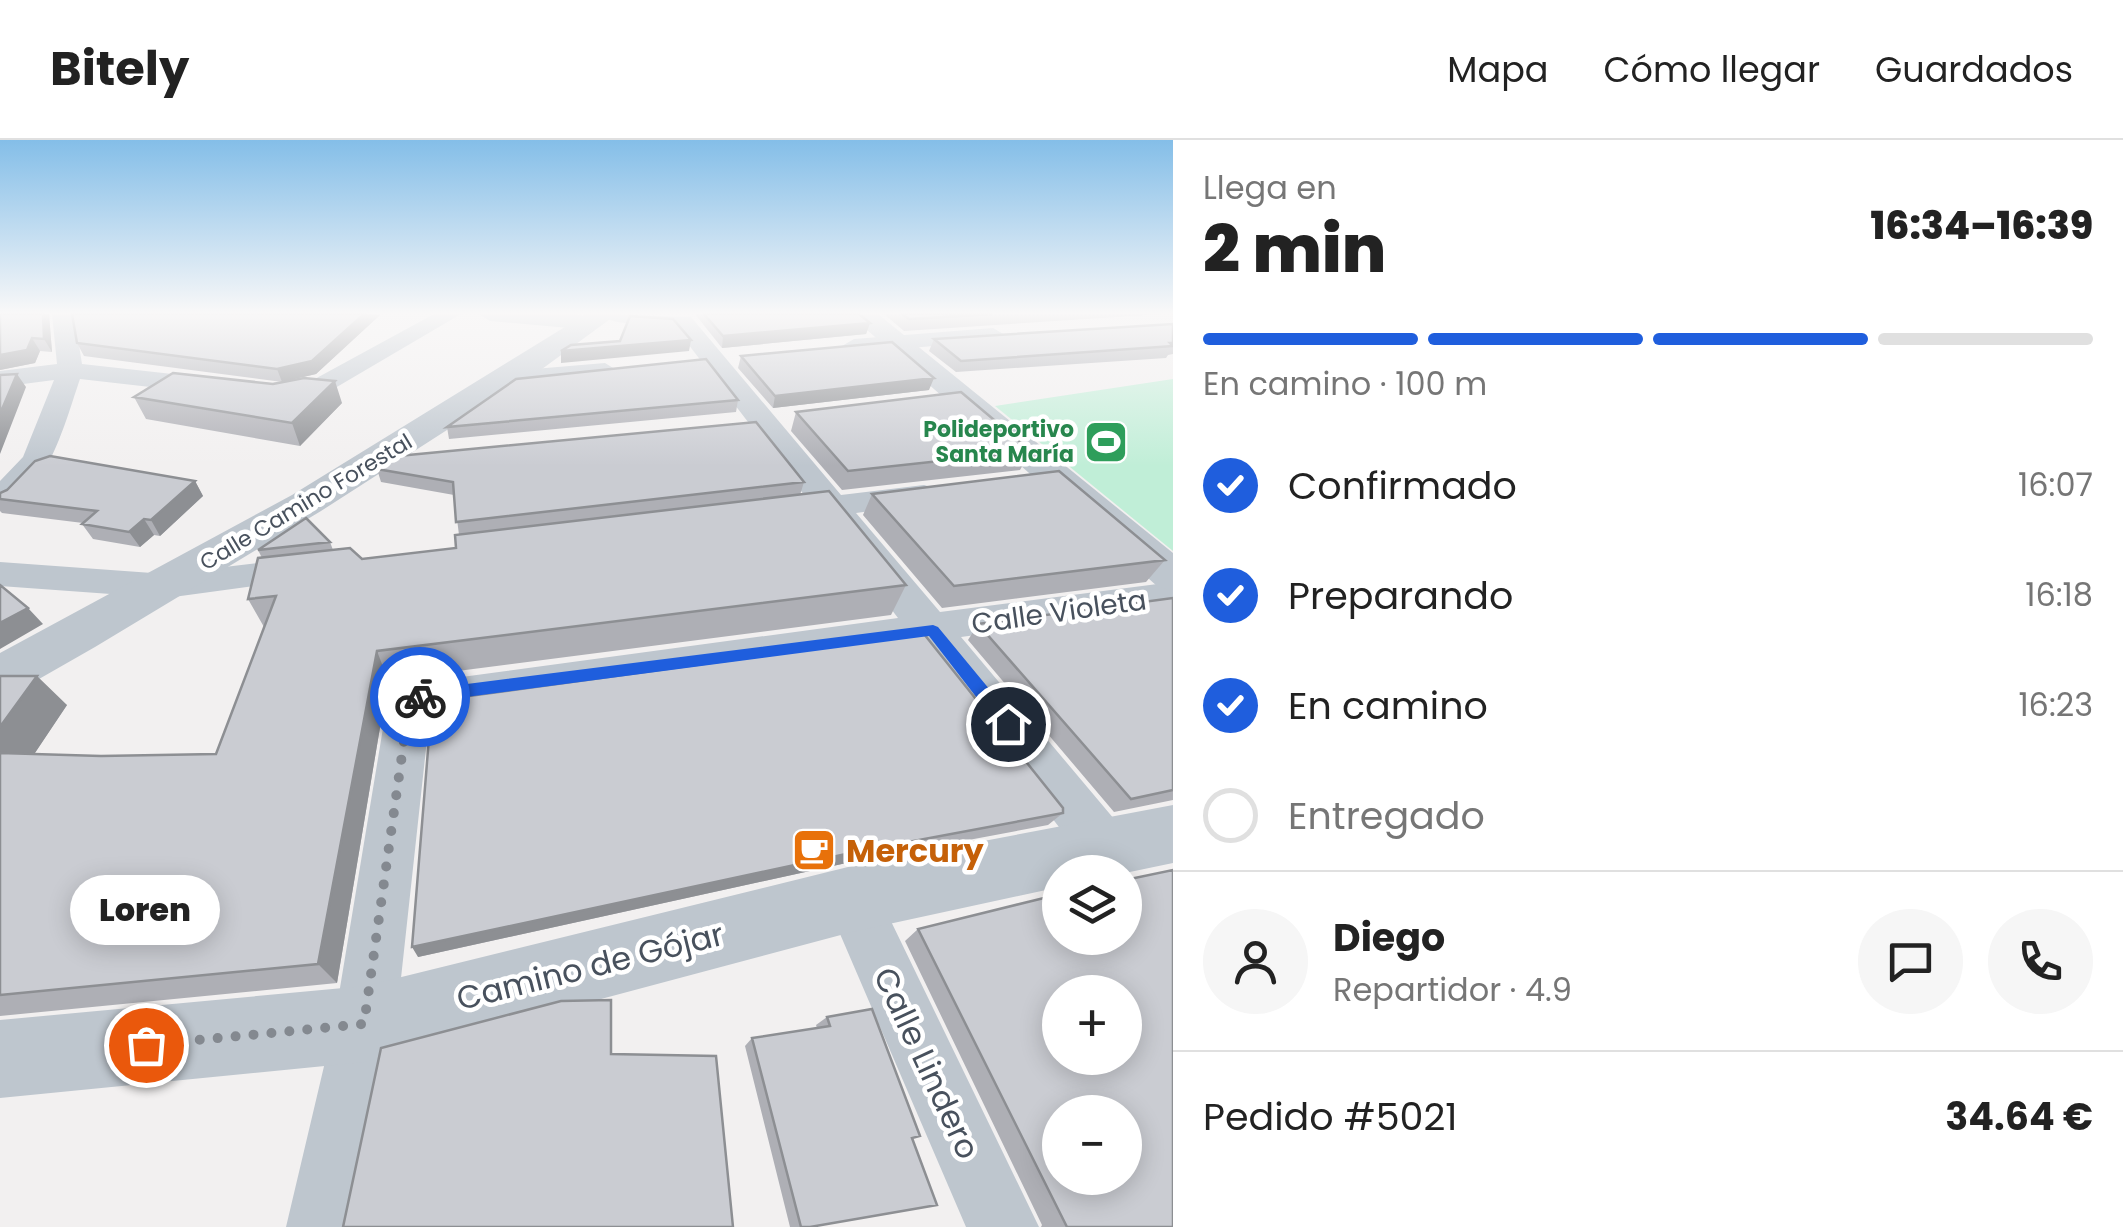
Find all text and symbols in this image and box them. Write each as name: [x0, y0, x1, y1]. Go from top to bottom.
text: Bitely: [50, 35, 189, 102]
text: Mapa: [1447, 45, 1548, 94]
text: Cómo llegar: [1603, 45, 1820, 94]
text: Guardados: [1875, 45, 2073, 94]
text: Llega en: [1203, 165, 1337, 210]
text: 16:34–16:39: [1871, 199, 2093, 252]
text: 2 min: [1203, 204, 1386, 295]
text: En camino · 100 m: [1203, 361, 1487, 406]
place label: Polideportivo Santa María: [923, 414, 1074, 470]
sports icon: Polideportivo Santa María: [1083, 419, 1129, 465]
street label: Calle Camino Forestal: [194, 426, 418, 578]
icon: check: [1203, 458, 1258, 513]
text: Confirmado: [1288, 459, 1517, 512]
text: 16:07: [2018, 462, 2093, 507]
icon: check: [1203, 568, 1258, 623]
text: Preparando: [1288, 569, 1513, 622]
text: 16:18: [2025, 572, 2093, 617]
street label: Calle Violeta: [969, 580, 1149, 644]
courier: [370, 647, 470, 747]
icon: bike: [393, 670, 448, 725]
icon: check: [1203, 678, 1258, 733]
text: En camino: [1288, 679, 1488, 732]
pin: [966, 682, 1051, 767]
text: 16:23: [2018, 682, 2093, 727]
icon: home: [981, 697, 1036, 752]
text: Entregado: [1288, 789, 1485, 842]
cafe icon: Mercury: [791, 827, 837, 873]
place label: Mercury: [846, 828, 984, 873]
map controls: [1042, 855, 1142, 1195]
button: layers: [1042, 855, 1142, 955]
callout: Loren: [71, 875, 221, 945]
text: Loren: [99, 887, 191, 932]
button: person: [1203, 909, 1308, 1014]
button: chat: [1858, 909, 1963, 1014]
button: phone: [1988, 909, 2093, 1014]
street label: Camino de Gójar: [452, 911, 728, 1021]
text: Diego: [1333, 911, 1445, 964]
street label: Calle Lindero: [863, 960, 991, 1166]
text: Repartidor · 4.9: [1333, 967, 1572, 1012]
button: +: [1042, 975, 1142, 1075]
pin: [104, 1003, 189, 1088]
icon: bag: [119, 1018, 174, 1073]
text: Pedido #5021: [1203, 1090, 1457, 1143]
text: 34.64 €: [1945, 1090, 2093, 1143]
button: −: [1042, 1095, 1142, 1195]

